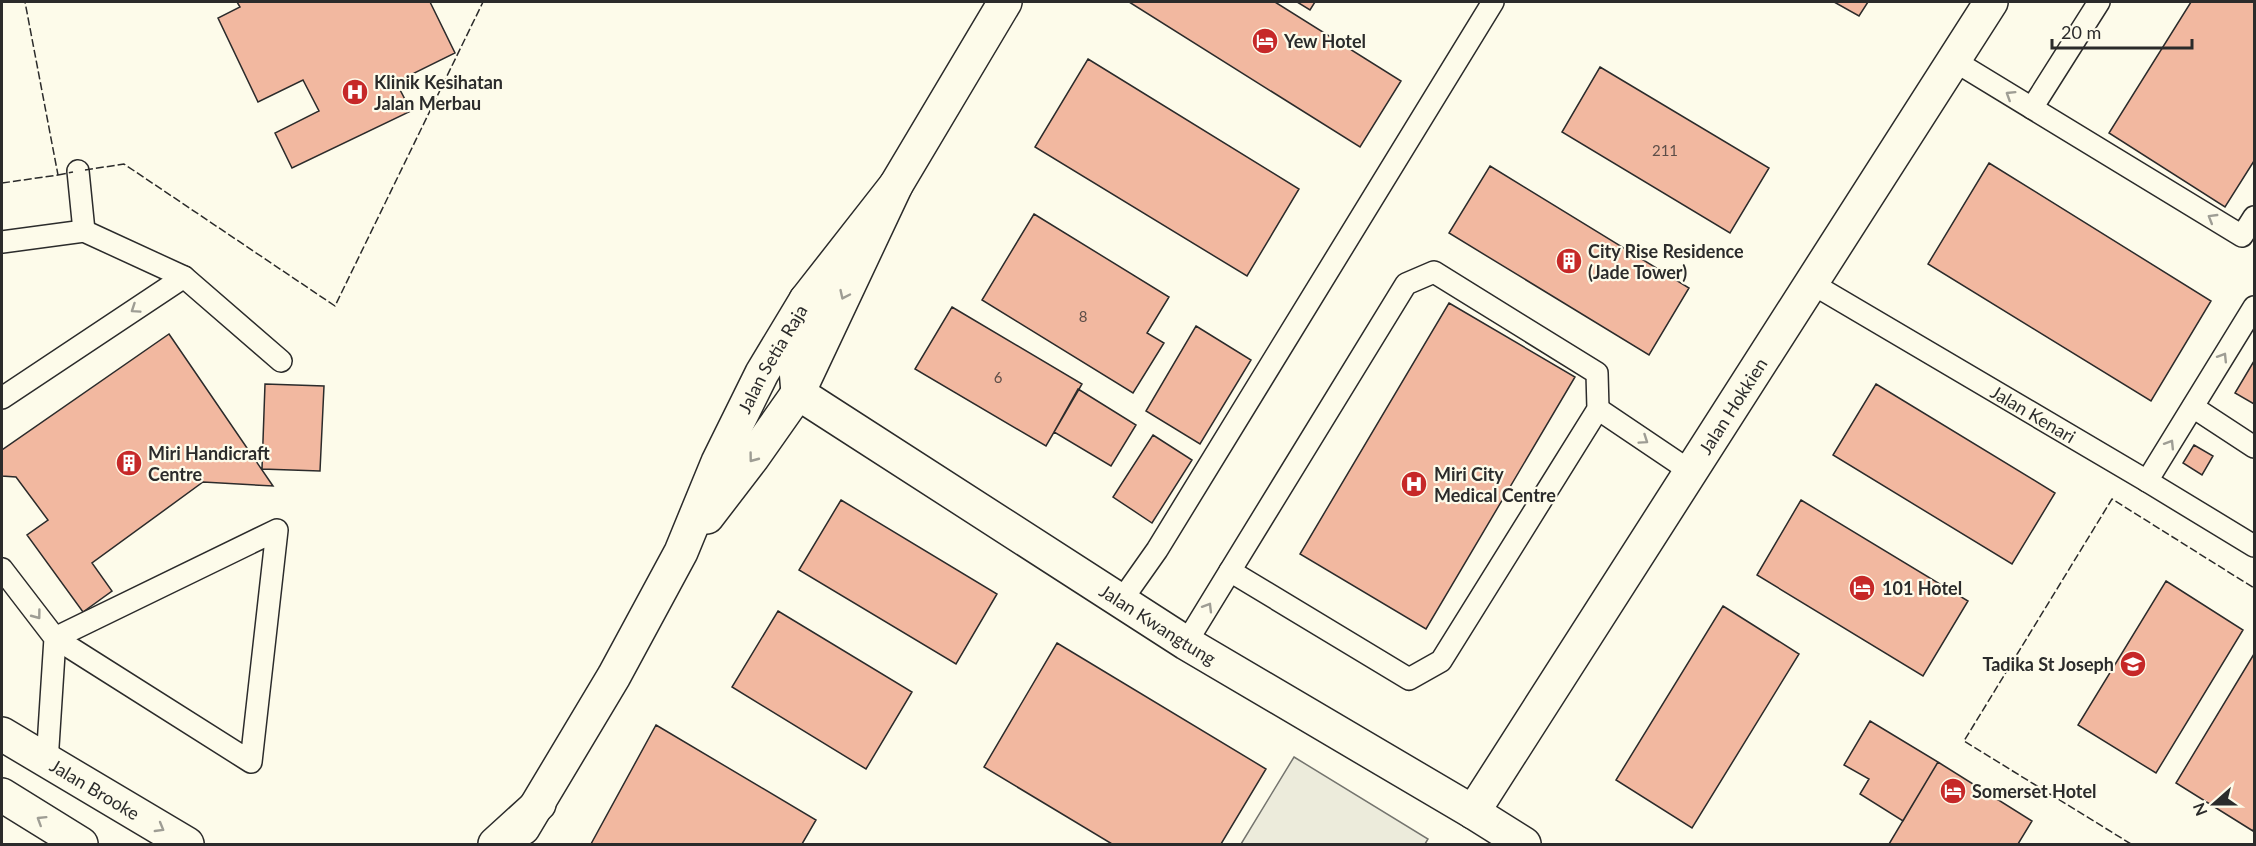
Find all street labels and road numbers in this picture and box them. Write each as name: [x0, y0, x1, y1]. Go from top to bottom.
street label: Jalan Setia Raja: [733, 301, 812, 417]
street label: Jalan Hokkien: [1694, 354, 1772, 458]
street label: Jalan Kenari: [1987, 380, 2080, 448]
street label: Jalan Kwangtung: [1096, 579, 1220, 669]
street label: Jalan Brooke: [46, 754, 144, 824]

